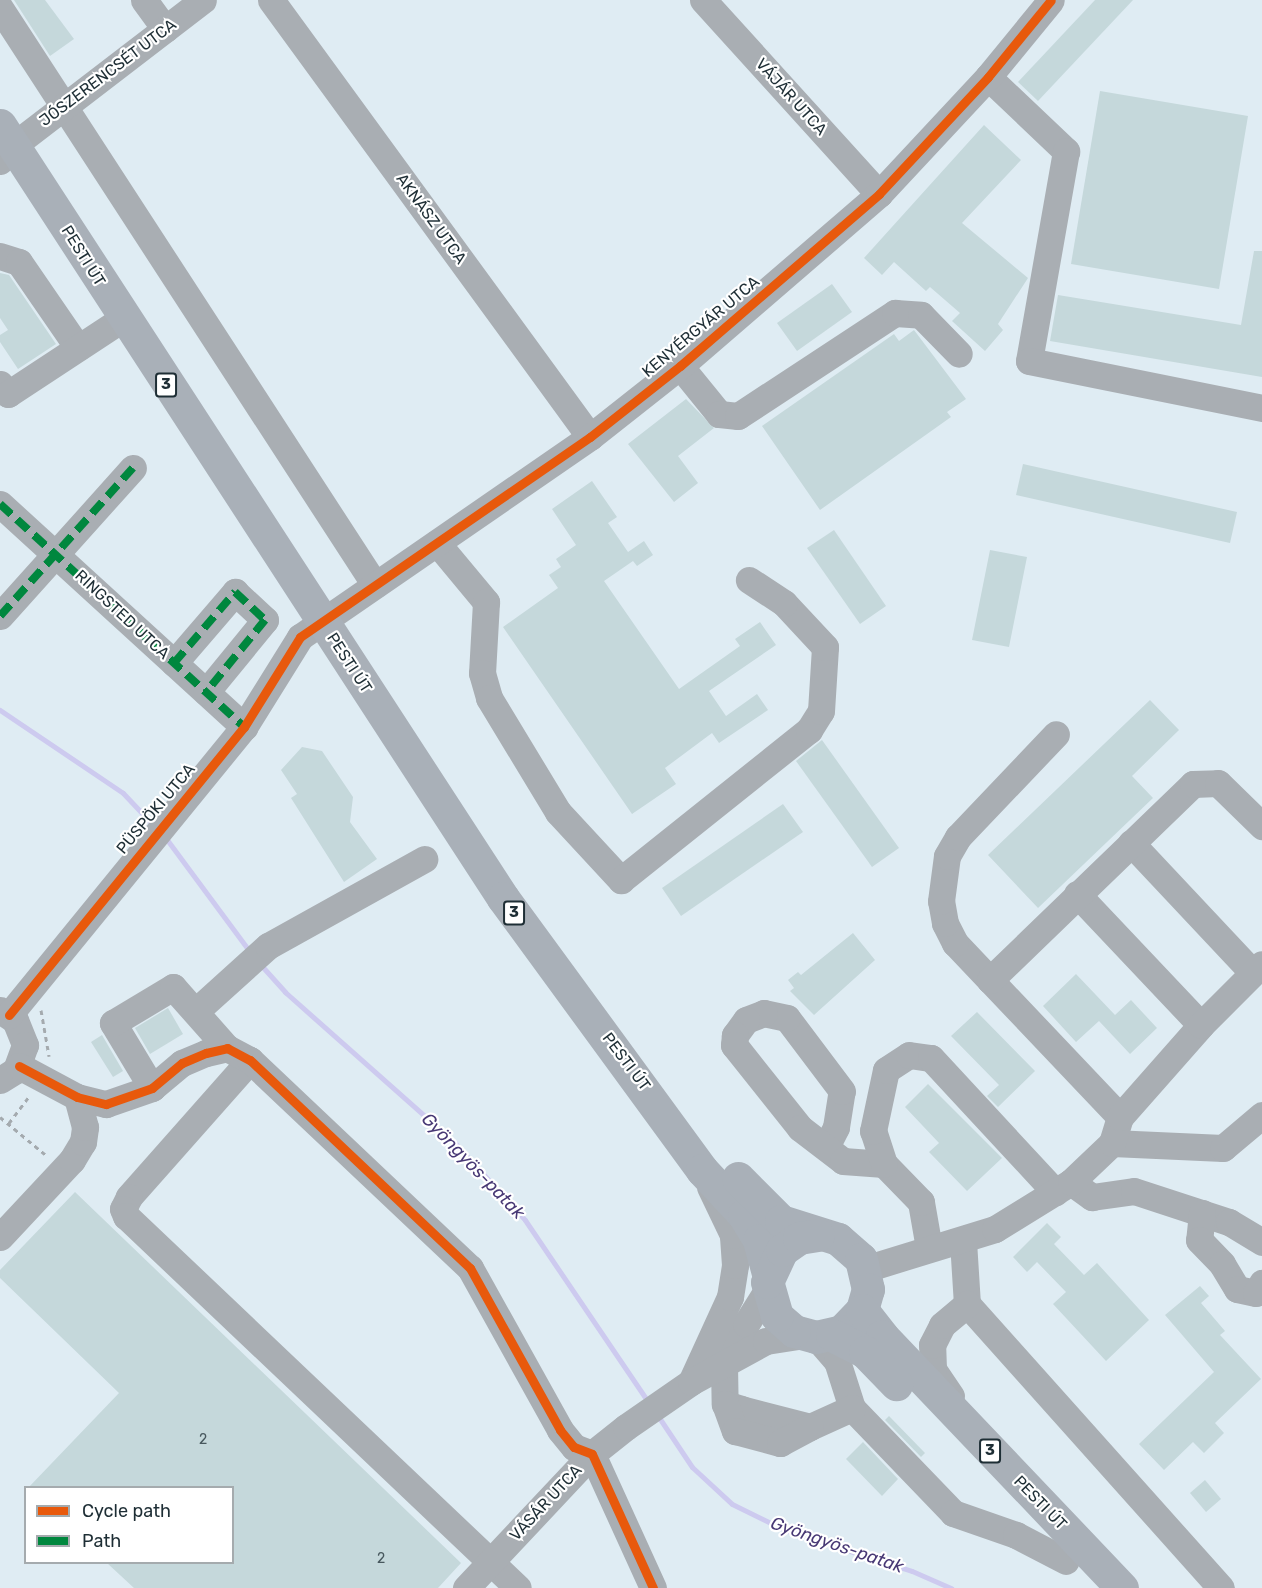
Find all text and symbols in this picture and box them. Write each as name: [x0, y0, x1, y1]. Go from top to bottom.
street label: JÓSZERENCSÉT UTCA: [36, 15, 180, 131]
street label: VÁJÁR UTCA: [751, 55, 831, 139]
street label: AKNÁSZ UTCA: [392, 170, 470, 268]
street label: PESTI ÚT: [57, 222, 109, 290]
street label: KENYÉRGYÁR UTCA: [638, 272, 764, 382]
road number: 3: [154, 373, 178, 397]
street label: RINGSTED UTCA: [71, 566, 173, 664]
street label: PESTI ÚT: [322, 629, 376, 697]
street label: PÜSPÖKI UTCA: [113, 760, 199, 858]
road number: 3: [502, 901, 526, 925]
street label: PESTI ÚT: [598, 1029, 654, 1095]
water label: Gyöngyös-patak: [417, 1108, 529, 1224]
house number: 2: [199, 1432, 207, 1448]
road number: 3: [978, 1439, 1002, 1463]
street label: VÁSÁR UTCA: [506, 1461, 586, 1545]
street label: PESTI ÚT: [1010, 1472, 1070, 1534]
legend: [24, 1486, 234, 1564]
text: Cycle path: [82, 1500, 171, 1522]
water label: Gyöngyös-patak: [768, 1512, 906, 1578]
text: Path: [82, 1530, 121, 1552]
house number: 2: [377, 1551, 385, 1567]

